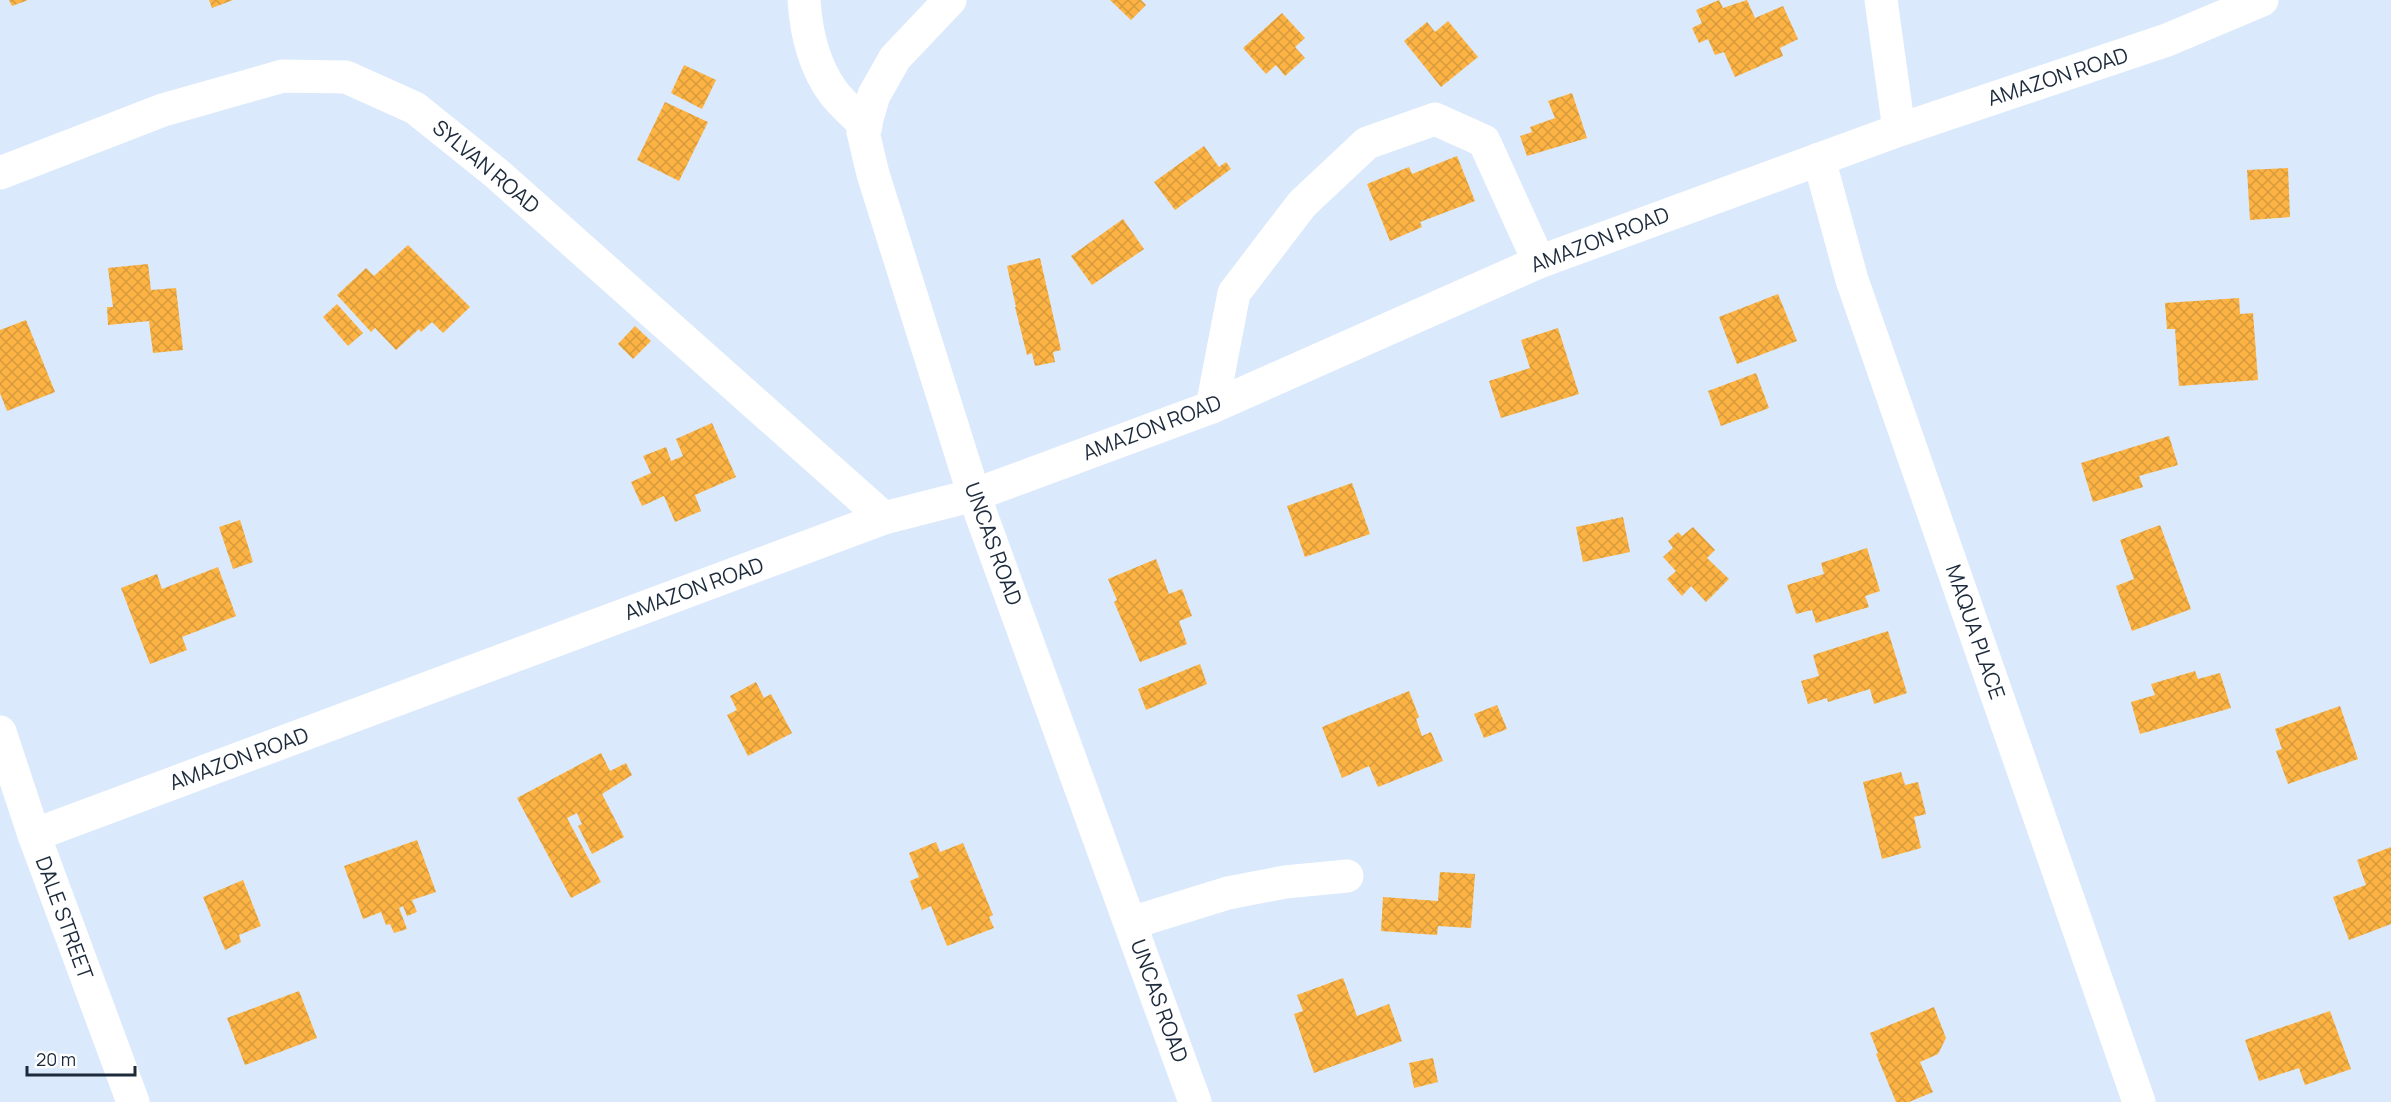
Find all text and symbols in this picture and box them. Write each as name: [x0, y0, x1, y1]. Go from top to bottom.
street label: AMAZON ROAD: [1984, 40, 2132, 112]
street label: SYLVAN ROAD: [427, 113, 546, 219]
street label: AMAZON ROAD: [1526, 200, 1673, 278]
street label: AMAZON ROAD: [1078, 388, 1225, 466]
street label: UNCAS ROAD: [959, 478, 1029, 609]
street label: AMAZON ROAD: [620, 550, 767, 626]
street label: MAQUA PLACE: [1940, 561, 2012, 703]
street label: AMAZON ROAD: [165, 720, 312, 796]
street label: DALE STREET: [30, 852, 100, 984]
street label: UNCAS ROAD: [1125, 935, 1195, 1066]
scale bar: [27, 1039, 135, 1077]
text: 20 m: [36, 1047, 76, 1071]

